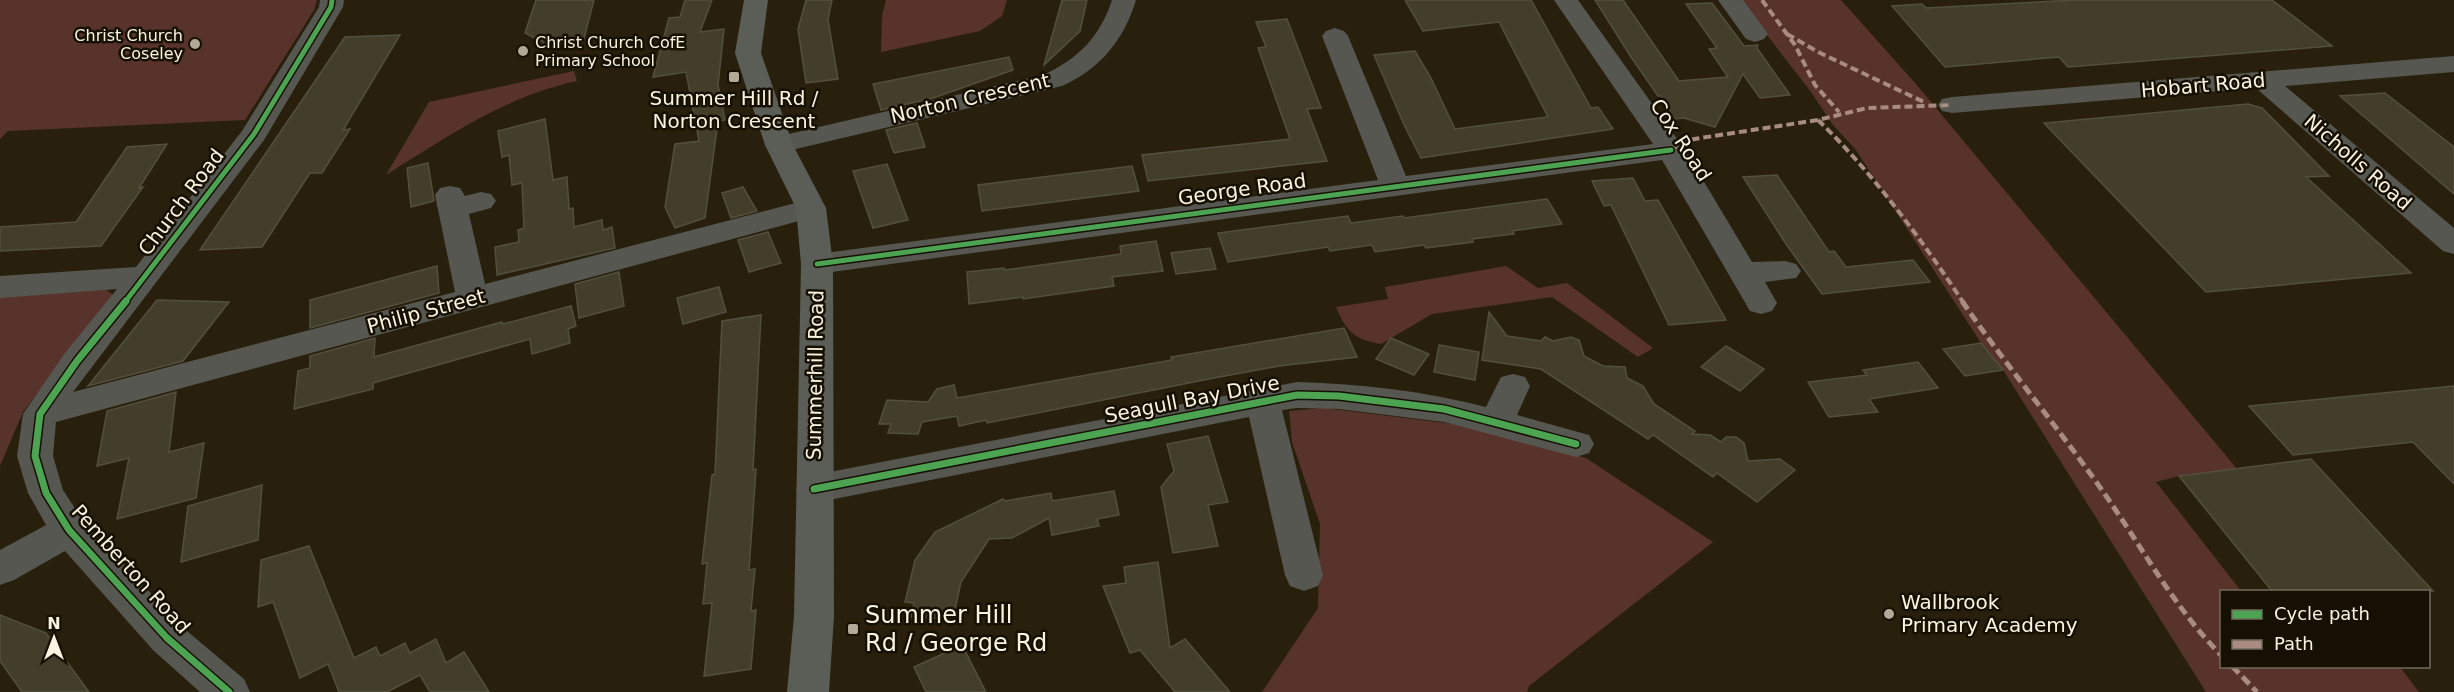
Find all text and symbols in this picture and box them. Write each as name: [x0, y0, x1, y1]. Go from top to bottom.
place label: Christ Church Coseley: [74, 26, 183, 63]
place label: Christ Church CofE Primary School: [535, 33, 685, 70]
marker: Christ Church Coseley: [188, 37, 202, 51]
marker: Christ Church CofE Primary School: [516, 44, 530, 58]
street label: Norton Crescent: [888, 68, 1052, 128]
street label: Hobart Road: [2140, 68, 2266, 102]
marker: Summer Hill Rd / Norton Crescent: [727, 70, 741, 84]
place label: Summer Hill Rd / Norton Crescent: [650, 86, 819, 133]
street label: Cox Road: [1645, 94, 1717, 186]
street label: Nicholls Road: [2299, 109, 2417, 215]
street label: Church Road: [133, 144, 229, 260]
street label: George Road: [1176, 168, 1308, 210]
street label: Philip Street: [364, 284, 488, 338]
street label: Summerhill Road: [802, 290, 828, 460]
street label: Seagull Bay Drive: [1103, 370, 1281, 428]
street label: Pemberton Road: [67, 499, 195, 639]
place label: Wallbrook Primary Academy: [1901, 590, 2078, 637]
legend: [2220, 590, 2430, 668]
place label: Summer Hill Rd / George Rd: [865, 601, 1047, 657]
text: Cycle path: [2274, 603, 2370, 624]
marker: Wallbrook Primary Academy: [1882, 607, 1896, 621]
north arrow: [24, 608, 84, 668]
text: N: [47, 614, 61, 633]
marker: Summer Hill Rd / George Rd: [846, 622, 860, 636]
text: Path: [2274, 633, 2314, 654]

